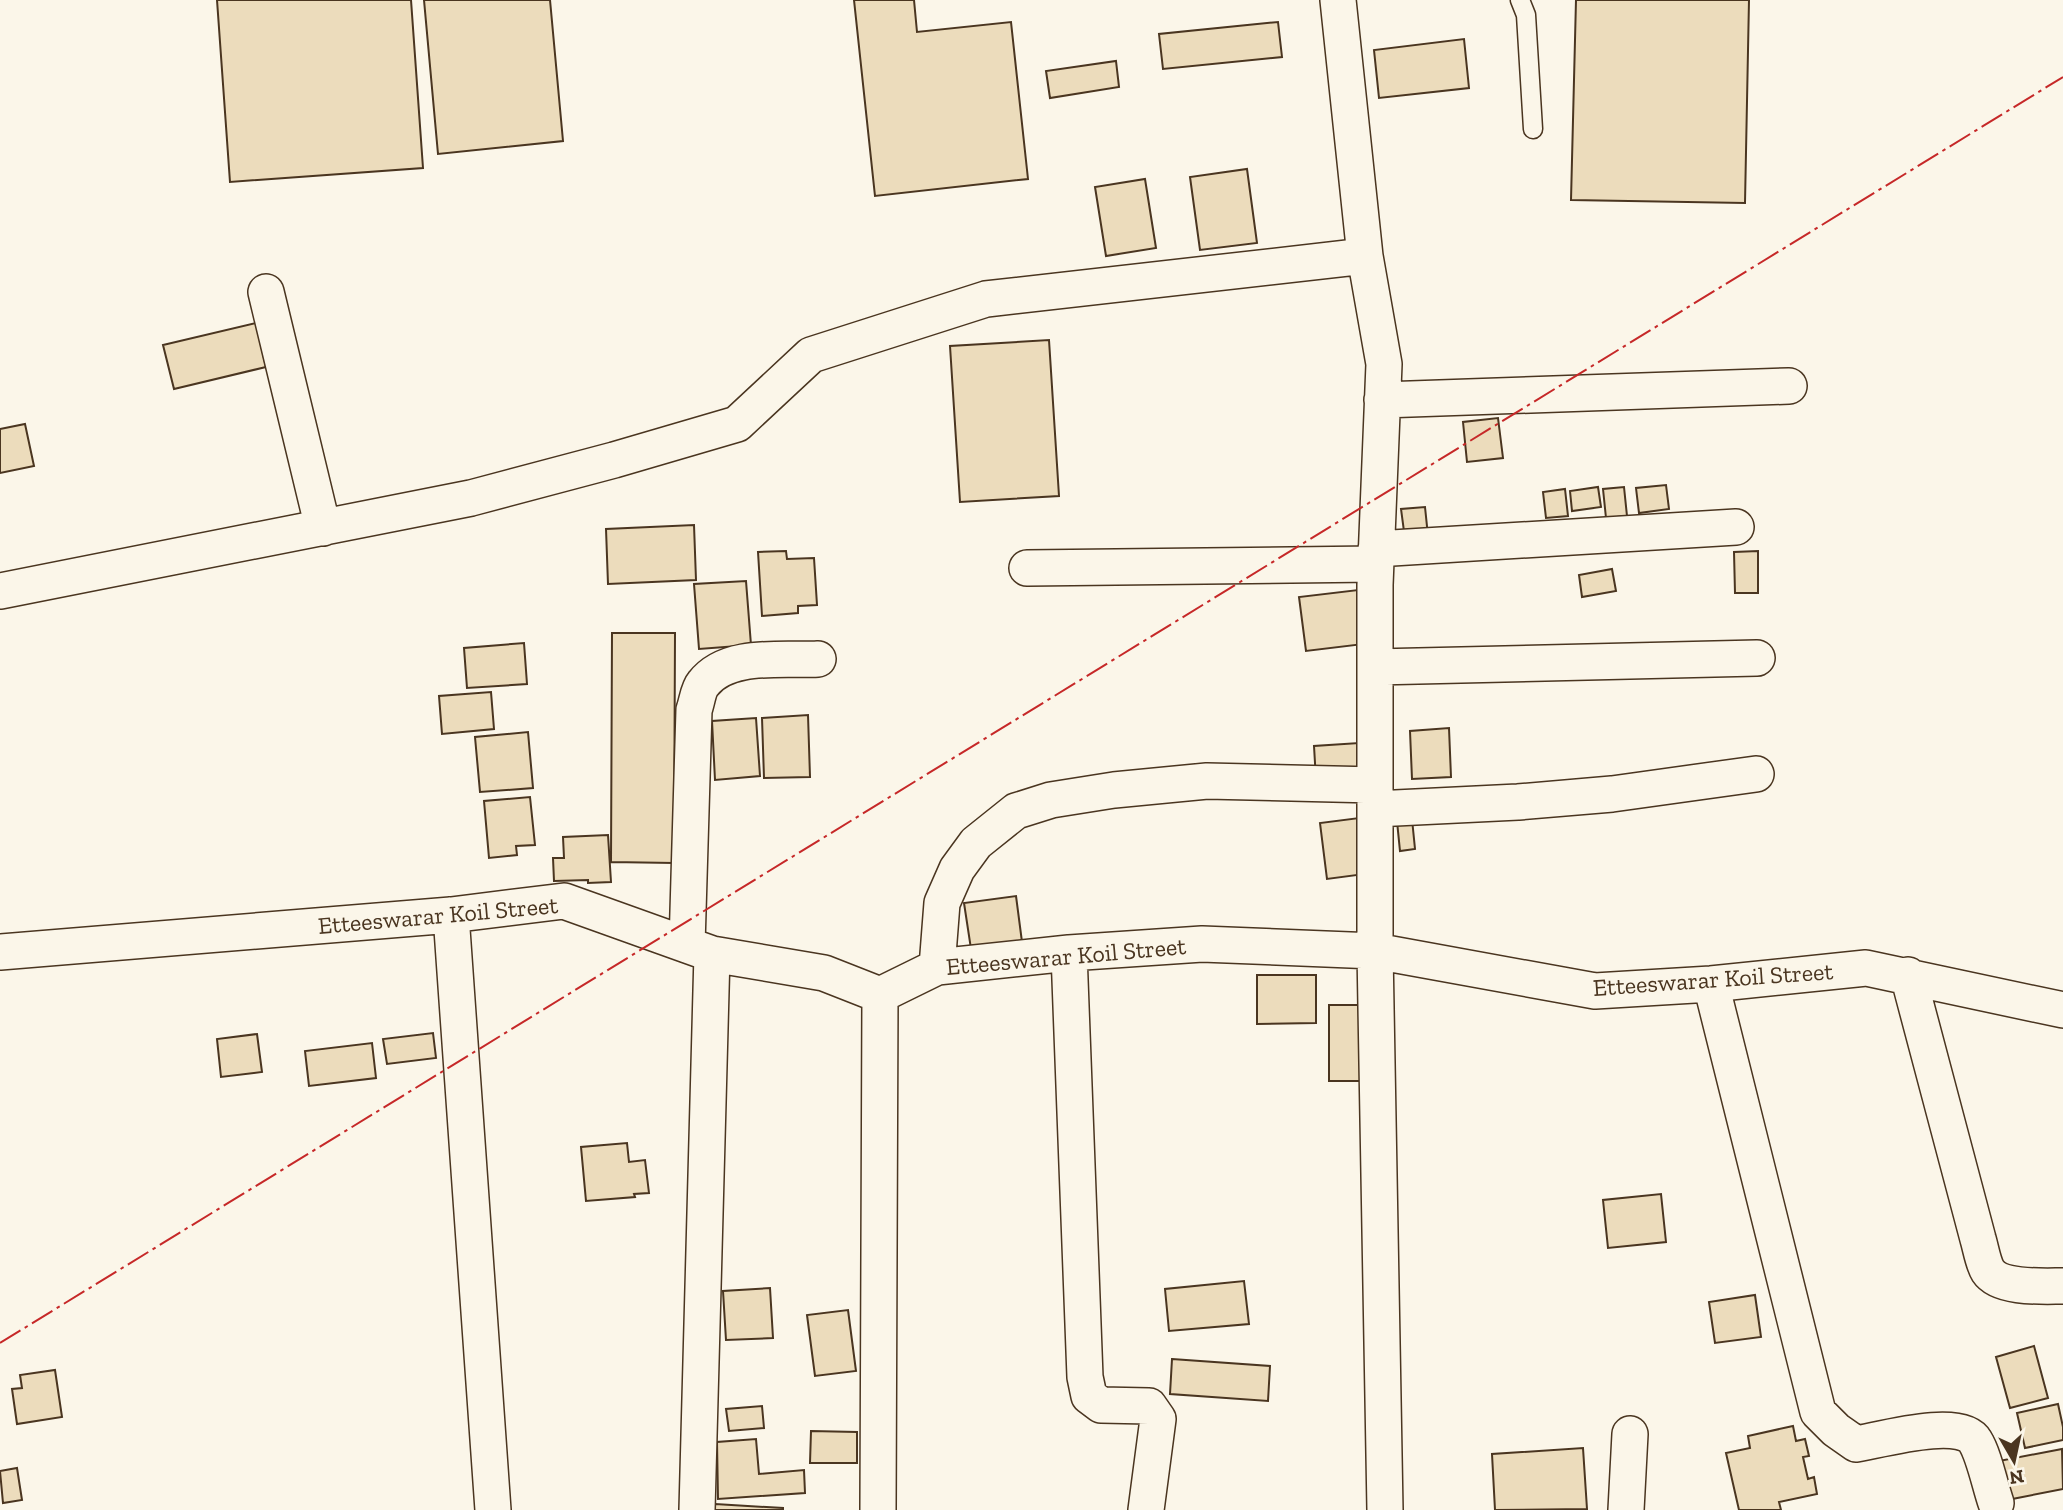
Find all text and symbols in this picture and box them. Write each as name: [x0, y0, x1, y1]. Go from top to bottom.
street label: Etteeswarar Koil Street: [317, 890, 559, 940]
street label: Etteeswarar Koil Street: [945, 931, 1187, 981]
street label: Etteeswarar Koil Street: [1592, 956, 1834, 1002]
north arrow: [1979, 1426, 2049, 1496]
text: N: [2008, 1465, 2026, 1490]

